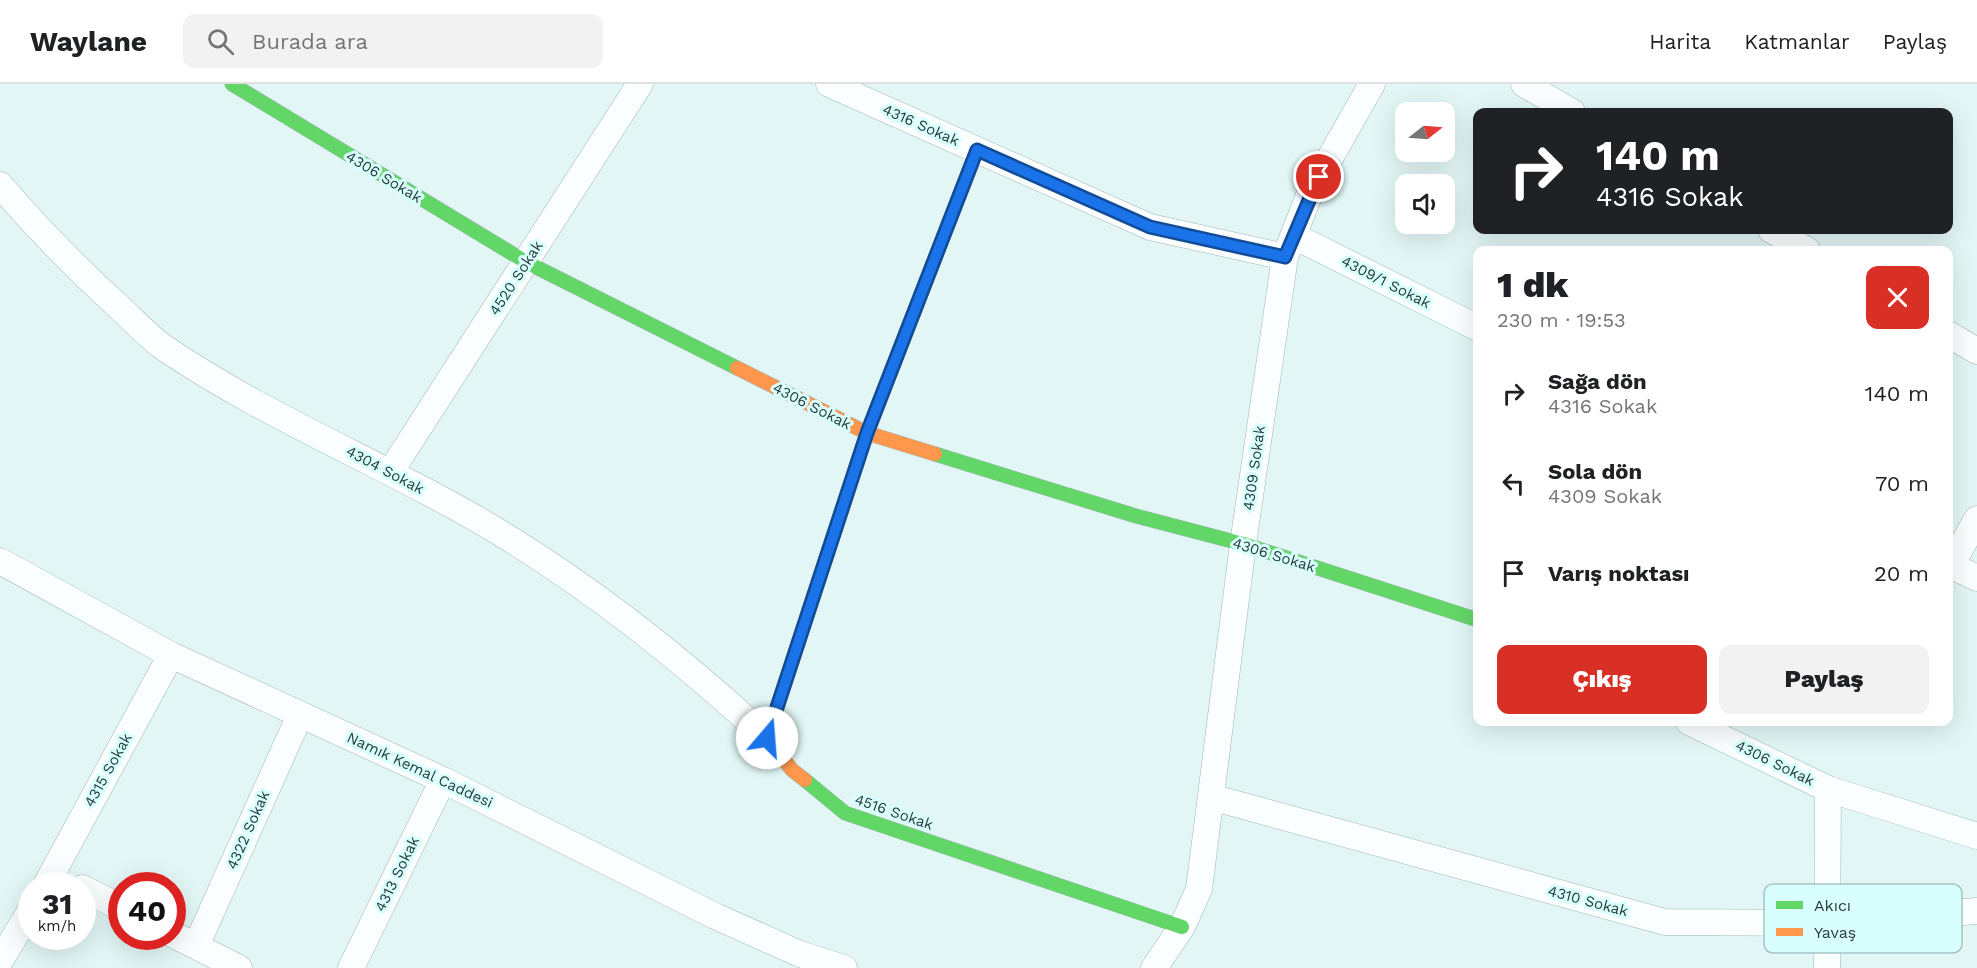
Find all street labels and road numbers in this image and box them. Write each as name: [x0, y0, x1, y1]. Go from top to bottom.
street label: 4316 Sokak: [880, 100, 963, 150]
street label: 4306 Sokak: [343, 147, 426, 207]
street label: 4520 Sokak: [485, 237, 547, 319]
street label: 4309/1 Sokak: [1338, 252, 1434, 312]
street label: 4306 Sokak: [770, 379, 855, 434]
street label: 4309 Sokak: [1239, 424, 1269, 512]
street label: 4304 Sokak: [343, 442, 427, 498]
street label: 4306 Sokak: [1231, 534, 1318, 576]
street label: Namık Kemal Caddesi: [344, 728, 496, 812]
street label: 4315 Sokak: [80, 730, 136, 810]
street label: 4306 Sokak: [1733, 736, 1818, 790]
street label: 4322 Sokak: [223, 787, 274, 872]
street label: 4516 Sokak: [852, 790, 936, 834]
street label: 4313 Sokak: [371, 833, 423, 915]
street label: 4310 Sokak: [1546, 882, 1630, 920]

